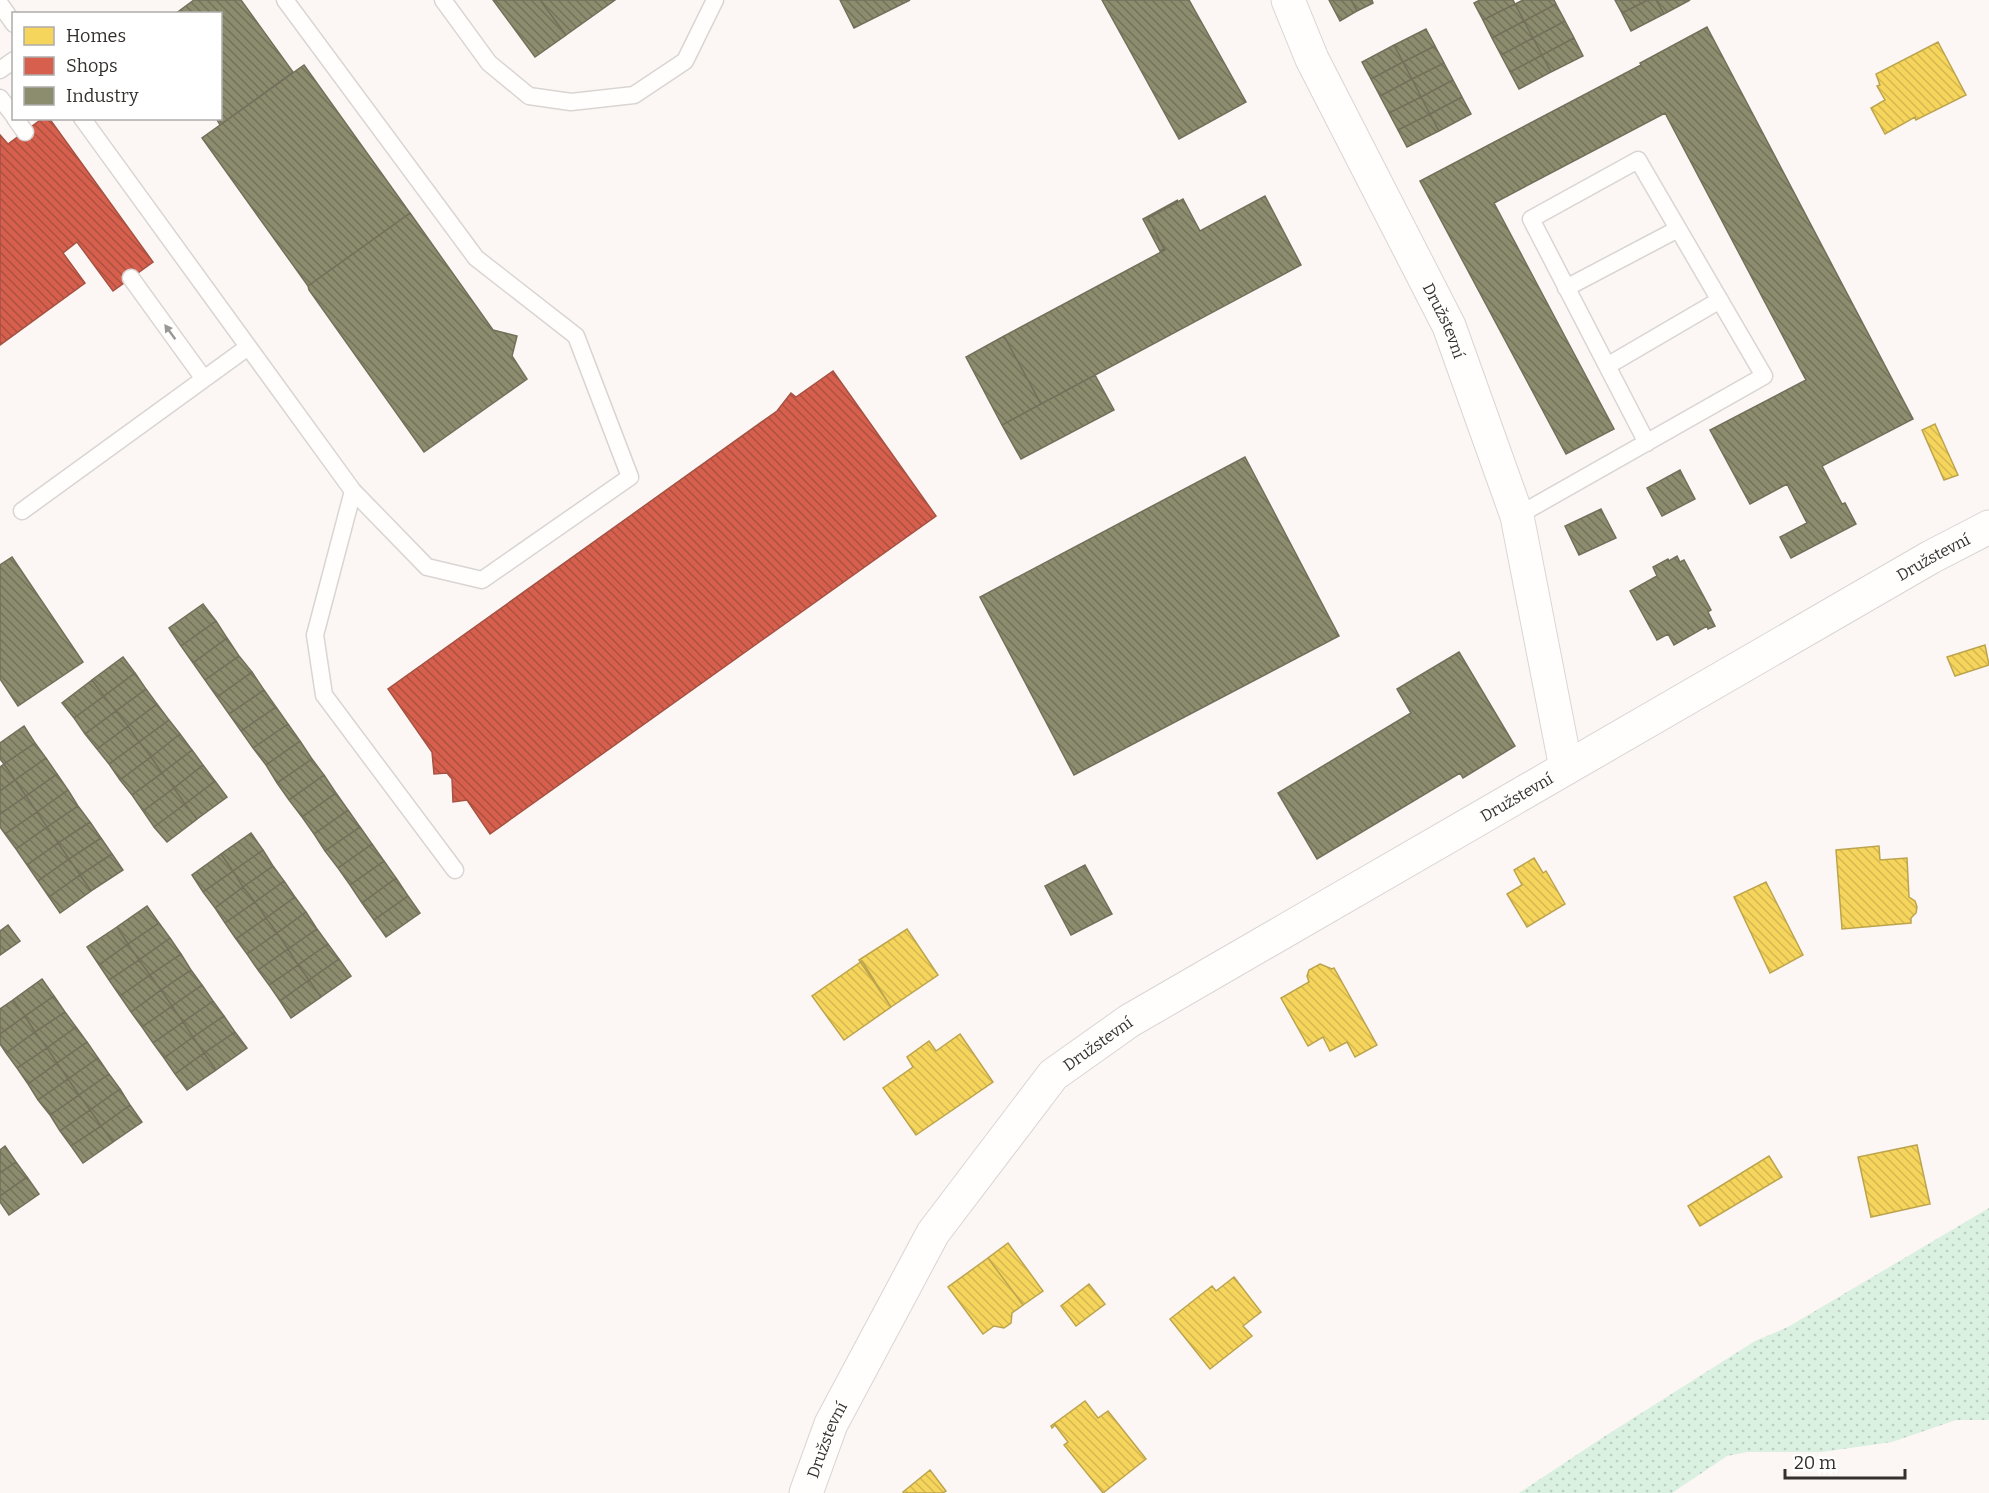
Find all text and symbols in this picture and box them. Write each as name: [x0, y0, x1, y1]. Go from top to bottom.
legend: [12, 12, 222, 120]
text: Homes: [66, 25, 126, 47]
text: Shops: [66, 55, 118, 77]
text: Industry: [66, 85, 139, 107]
street label: Družstevní: [1419, 280, 1469, 361]
one-way arrow: [164, 324, 176, 339]
street label: Družstevní: [1893, 530, 1973, 585]
street label: Družstevní: [1477, 769, 1556, 826]
street label: Družstevní: [1060, 1013, 1136, 1075]
street label: Družstevní: [803, 1399, 851, 1481]
scale bar: [1785, 1442, 1905, 1480]
text: 20 m: [1794, 1452, 1836, 1474]

